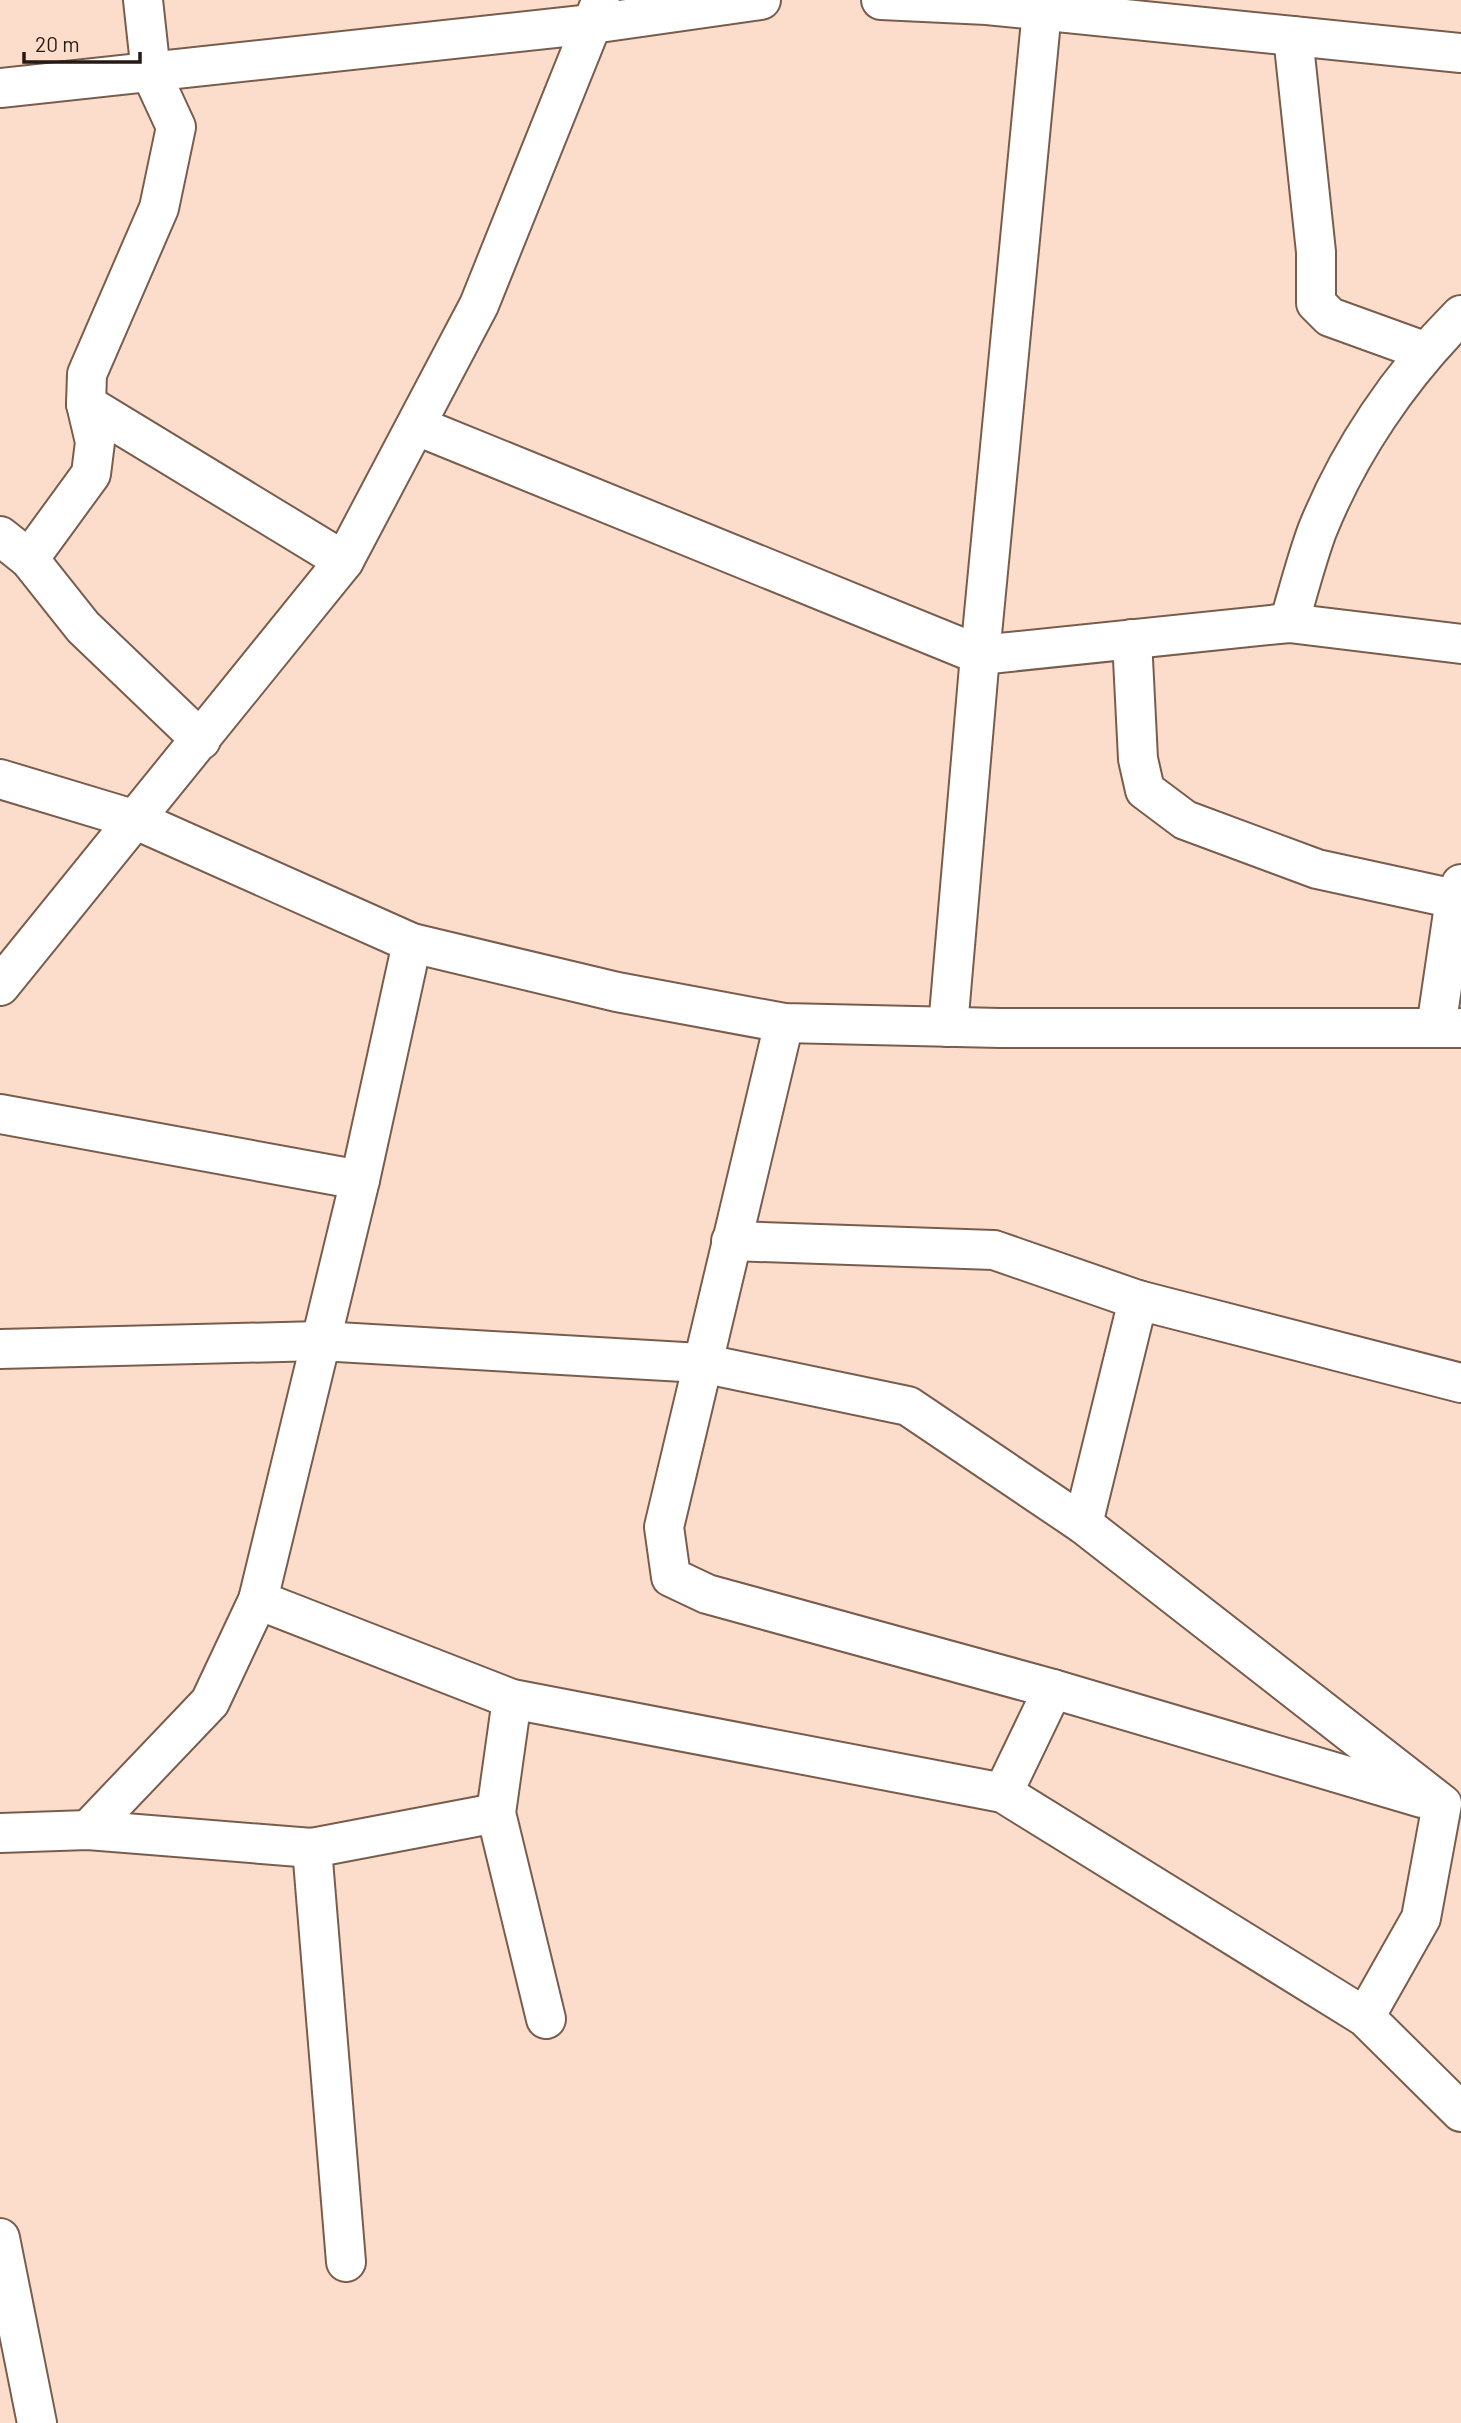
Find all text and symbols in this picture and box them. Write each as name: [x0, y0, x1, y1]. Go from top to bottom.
scale bar: [24, 21, 140, 65]
text: 20 m: [35, 31, 80, 56]

